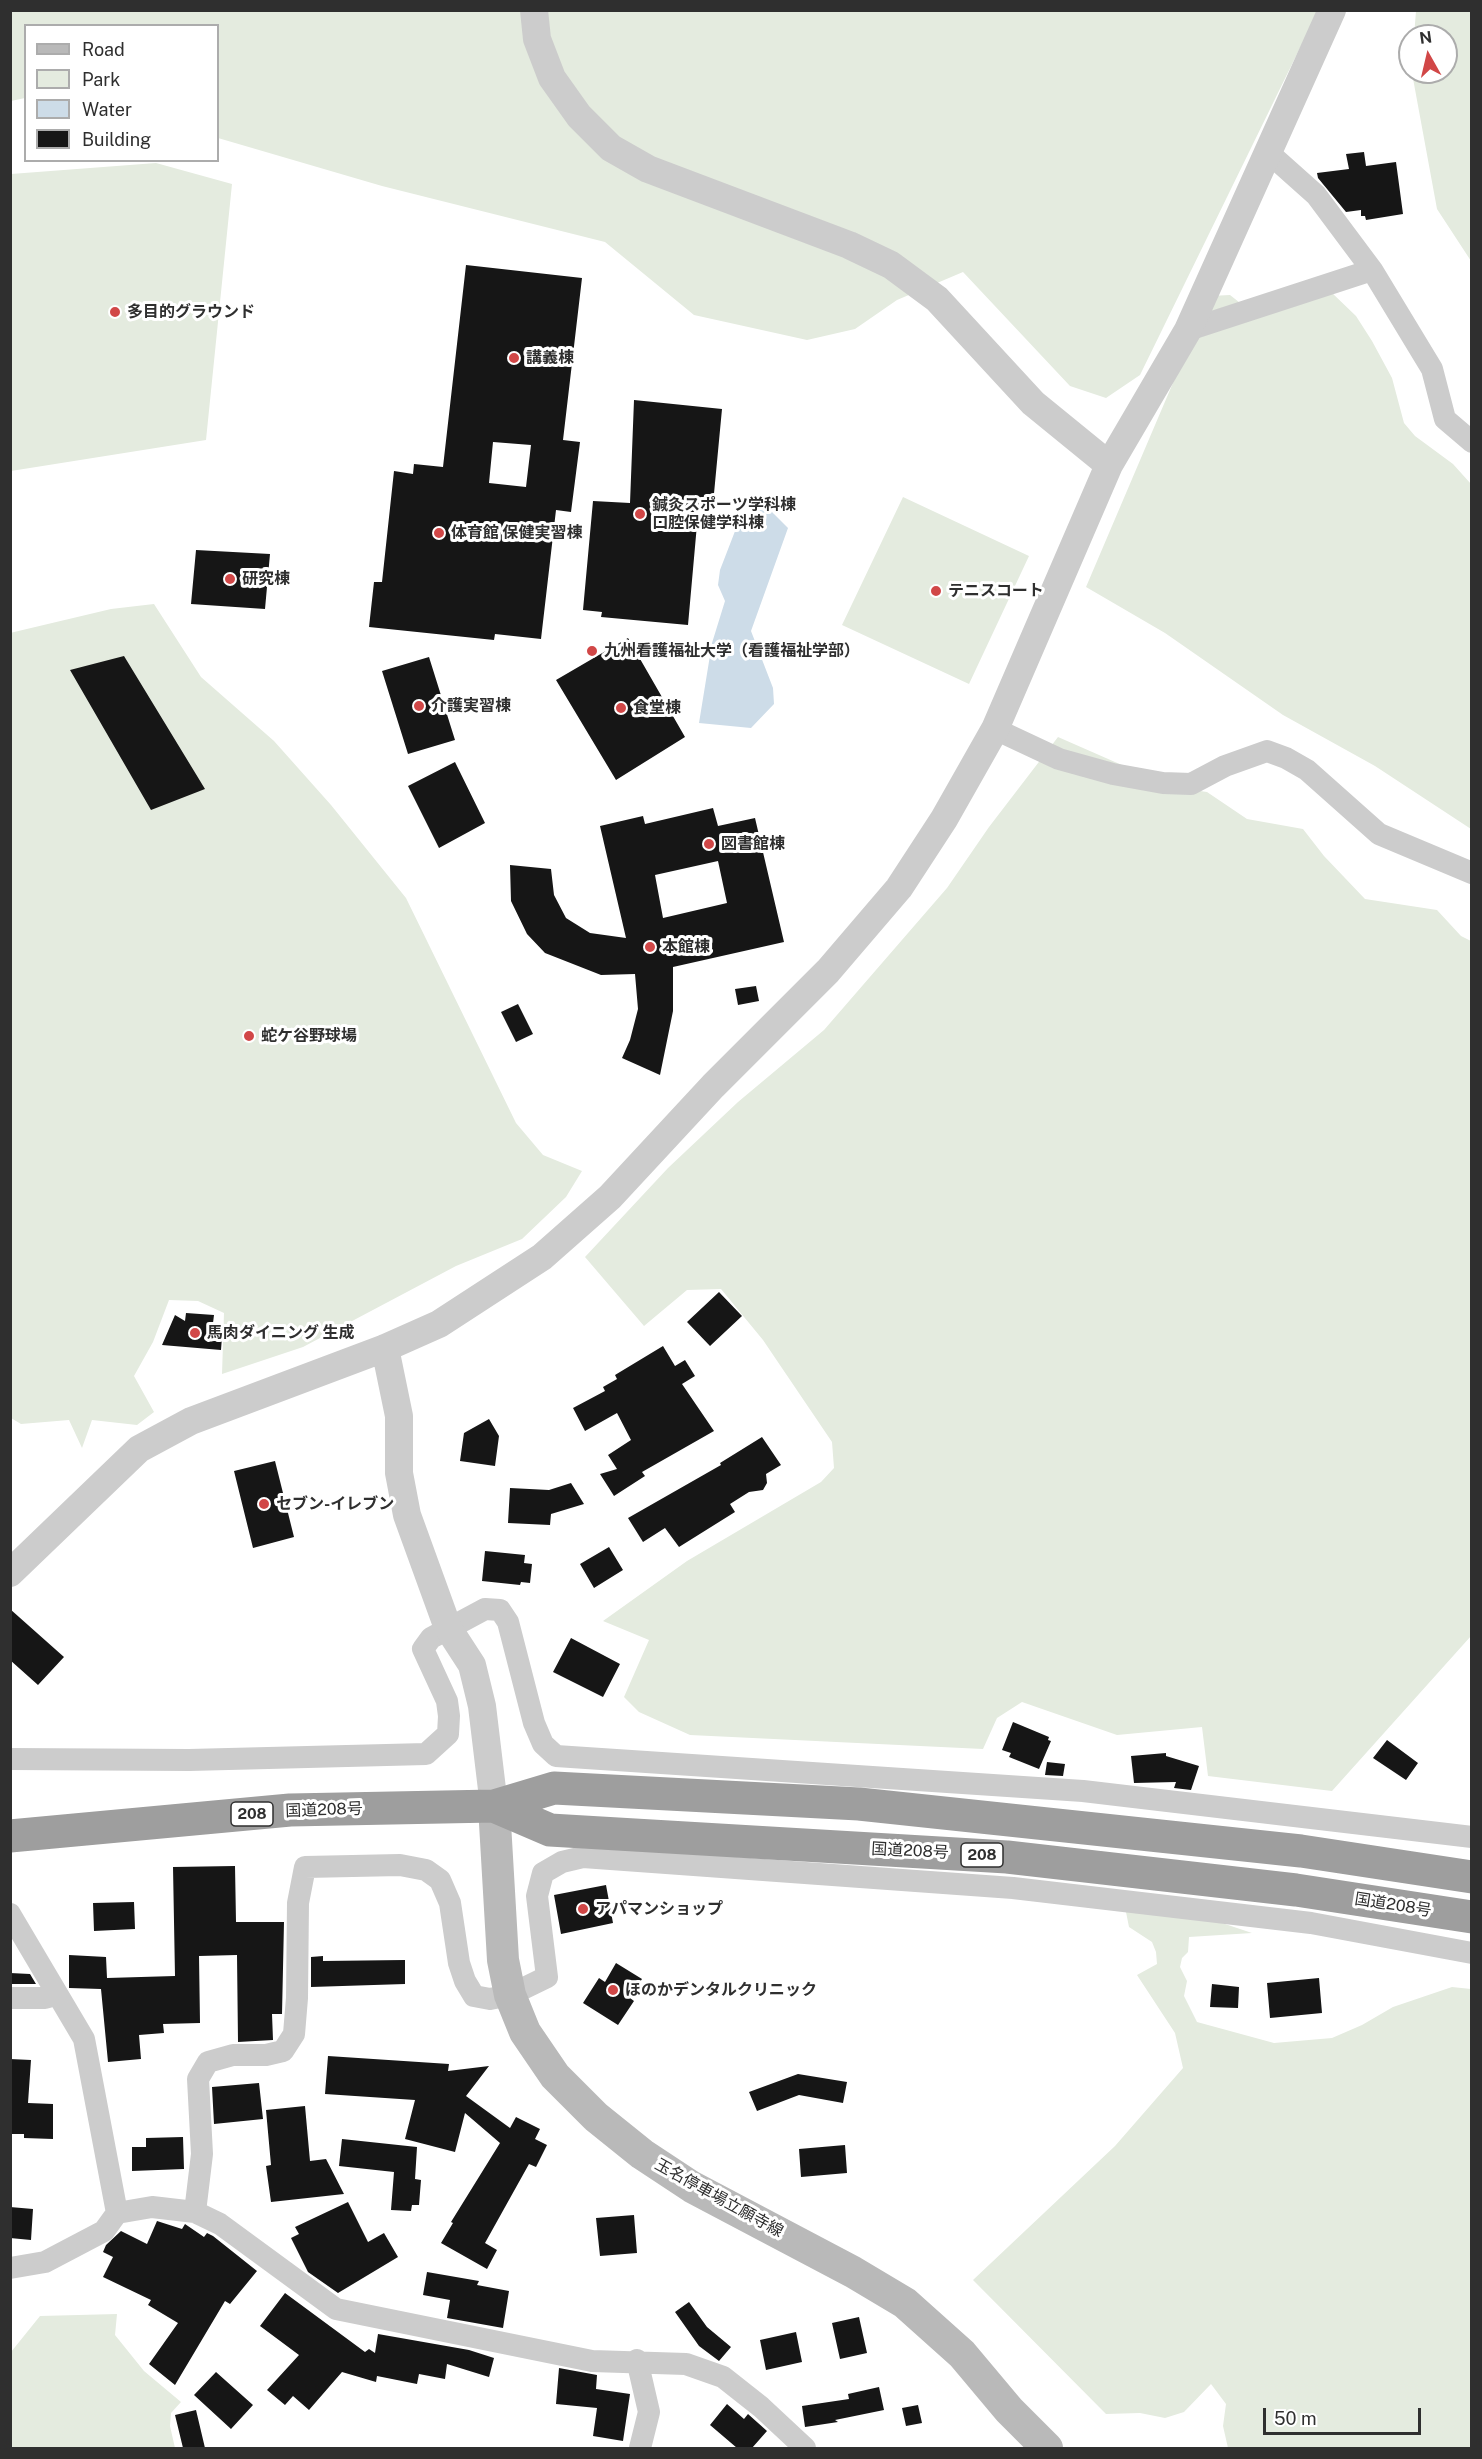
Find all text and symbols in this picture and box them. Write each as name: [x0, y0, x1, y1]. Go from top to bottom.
legend: [24, 24, 219, 162]
north arrow: [1398, 24, 1458, 84]
text: N: [1418, 27, 1433, 48]
text: Road: [82, 39, 125, 60]
text: Park: [82, 69, 120, 90]
text: Water: [82, 99, 132, 120]
text: Building: [82, 129, 151, 150]
place label: 多目的グラウンド: [127, 302, 255, 322]
marker: 多目的グラウンド: [108, 305, 122, 319]
place label: 講義棟: [526, 348, 574, 368]
marker: 講義棟: [507, 351, 521, 365]
place label: 鍼灸スポーツ学科棟 口腔保健学科棟: [652, 495, 796, 533]
marker: 鍼灸スポーツ学科棟 口腔保健学科棟: [633, 507, 647, 521]
place label: 体育館 保健実習棟: [451, 523, 583, 543]
marker: 体育館 保健実習棟: [432, 526, 446, 540]
place label: 研究棟: [242, 569, 290, 589]
marker: 研究棟: [223, 572, 237, 586]
place label: テニスコート: [948, 581, 1044, 601]
marker: テニスコート: [929, 584, 943, 598]
place label: 九州看護福祉大学（看護福祉学部）: [604, 641, 860, 661]
marker: 九州看護福祉大学（看護福祉学部）: [585, 644, 599, 658]
place label: 介護実習棟: [431, 696, 511, 716]
place label: 食堂棟: [633, 698, 681, 718]
marker: 介護実習棟: [412, 699, 426, 713]
marker: 食堂棟: [614, 701, 628, 715]
place label: 図書館棟: [721, 834, 785, 854]
marker: 図書館棟: [702, 837, 716, 851]
place label: 本館棟: [662, 937, 710, 957]
marker: 本館棟: [643, 940, 657, 954]
place label: 蛇ケ谷野球場: [261, 1026, 357, 1046]
marker: 蛇ケ谷野球場: [242, 1029, 256, 1043]
place label: 馬肉ダイニング 生成: [207, 1323, 355, 1343]
marker: 馬肉ダイニング 生成: [188, 1326, 202, 1340]
place label: セブン-イレブン: [276, 1494, 394, 1514]
marker: セブン-イレブン: [257, 1497, 271, 1511]
street label: 国道208号: [285, 1799, 363, 1821]
road number: 208: [231, 1802, 273, 1826]
street label: 国道208号: [871, 1839, 949, 1863]
road number: 208: [961, 1843, 1003, 1867]
street label: 国道208号: [1353, 1889, 1433, 1921]
place label: アパマンショップ: [595, 1899, 723, 1919]
marker: アパマンショップ: [576, 1902, 590, 1916]
place label: ほのかデンタルクリニック: [625, 1980, 817, 2000]
marker: ほのかデンタルクリニック: [606, 1983, 620, 1997]
street label: 玉名停車場立願寺線: [651, 2155, 787, 2241]
scale bar: [1266, 2396, 1424, 2434]
text: 50 m: [1274, 2408, 1317, 2429]

